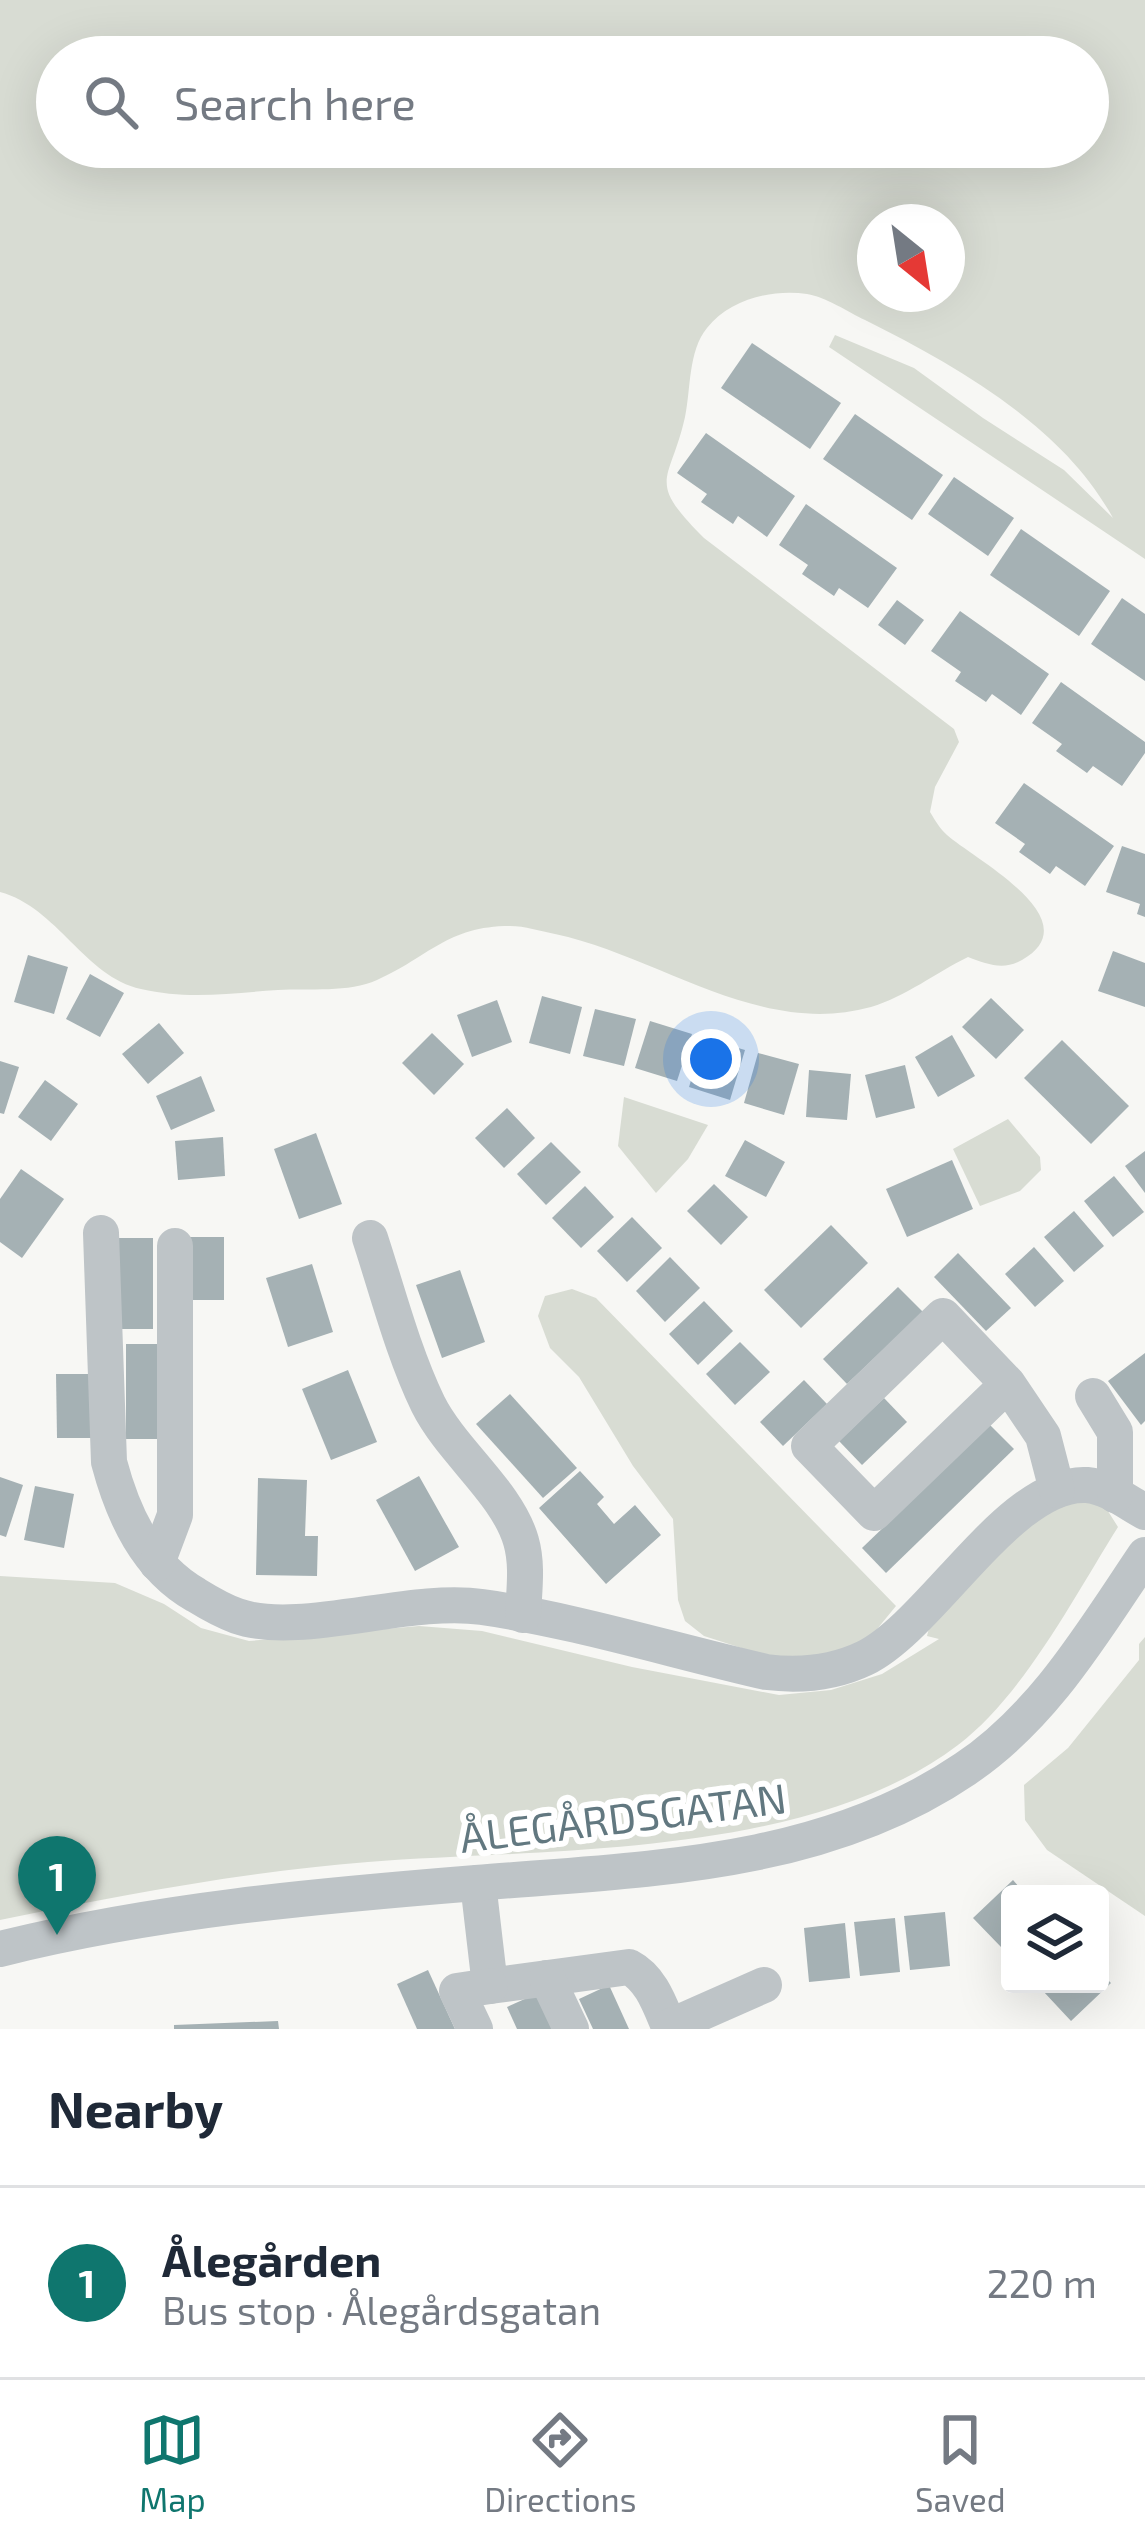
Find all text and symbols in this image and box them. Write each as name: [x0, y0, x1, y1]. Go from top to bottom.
search box: [36, 36, 1109, 168]
icon: search: [78, 69, 144, 135]
text: Search here: [174, 75, 416, 129]
north arrow: [857, 204, 965, 312]
your location: [681, 1029, 741, 1089]
street label: ÅLEGÅRDSGATAN: [457, 1771, 789, 1861]
pin: 1: [18, 1836, 96, 1935]
map controls: [1001, 1885, 1109, 1993]
button: layers: [1001, 1885, 1109, 1993]
text: Nearby: [48, 2077, 223, 2138]
text: Ålegården: [162, 2232, 381, 2286]
text: 1: [79, 2259, 95, 2306]
text: 220 m: [987, 2259, 1097, 2306]
text: Bus stop · Ålegårdsgatan: [162, 2286, 601, 2333]
tab: Map: [139, 2407, 206, 2519]
tab: Directions: [484, 2407, 636, 2519]
tab: Saved: [915, 2407, 1006, 2519]

